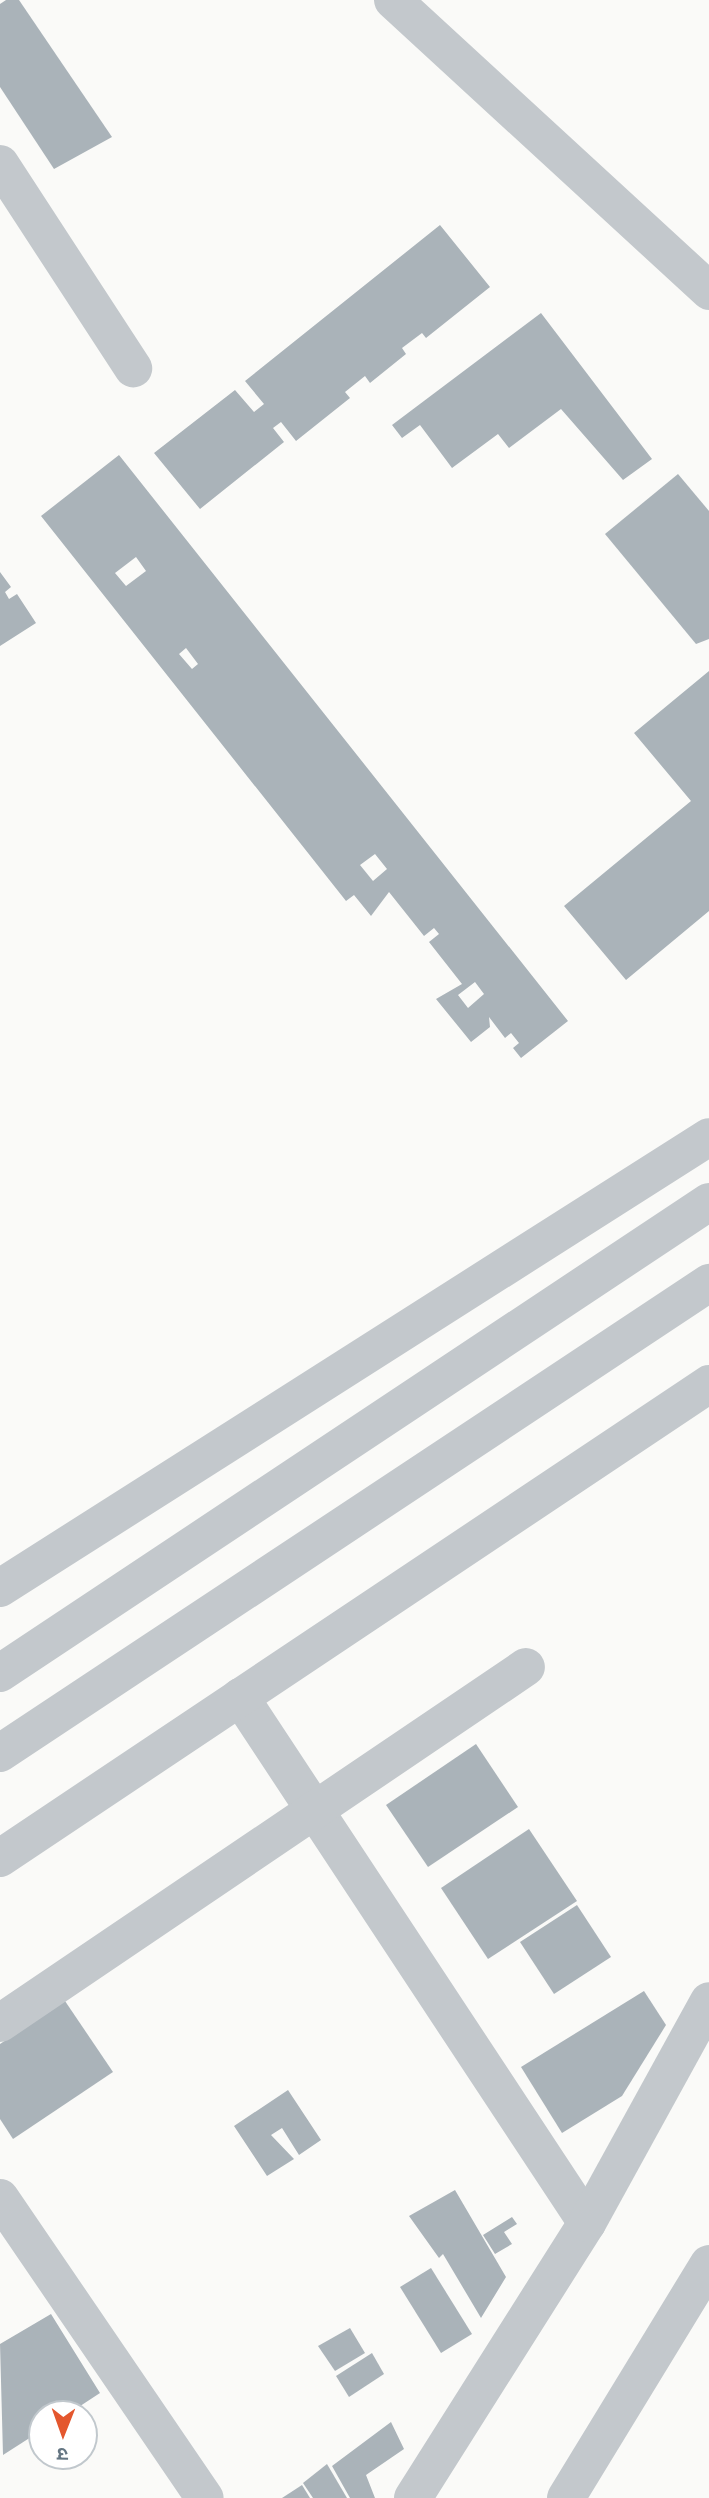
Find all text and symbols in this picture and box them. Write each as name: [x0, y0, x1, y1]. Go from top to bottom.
north arrow: [28, 2400, 98, 2470]
text: उ: [57, 2443, 68, 2465]

